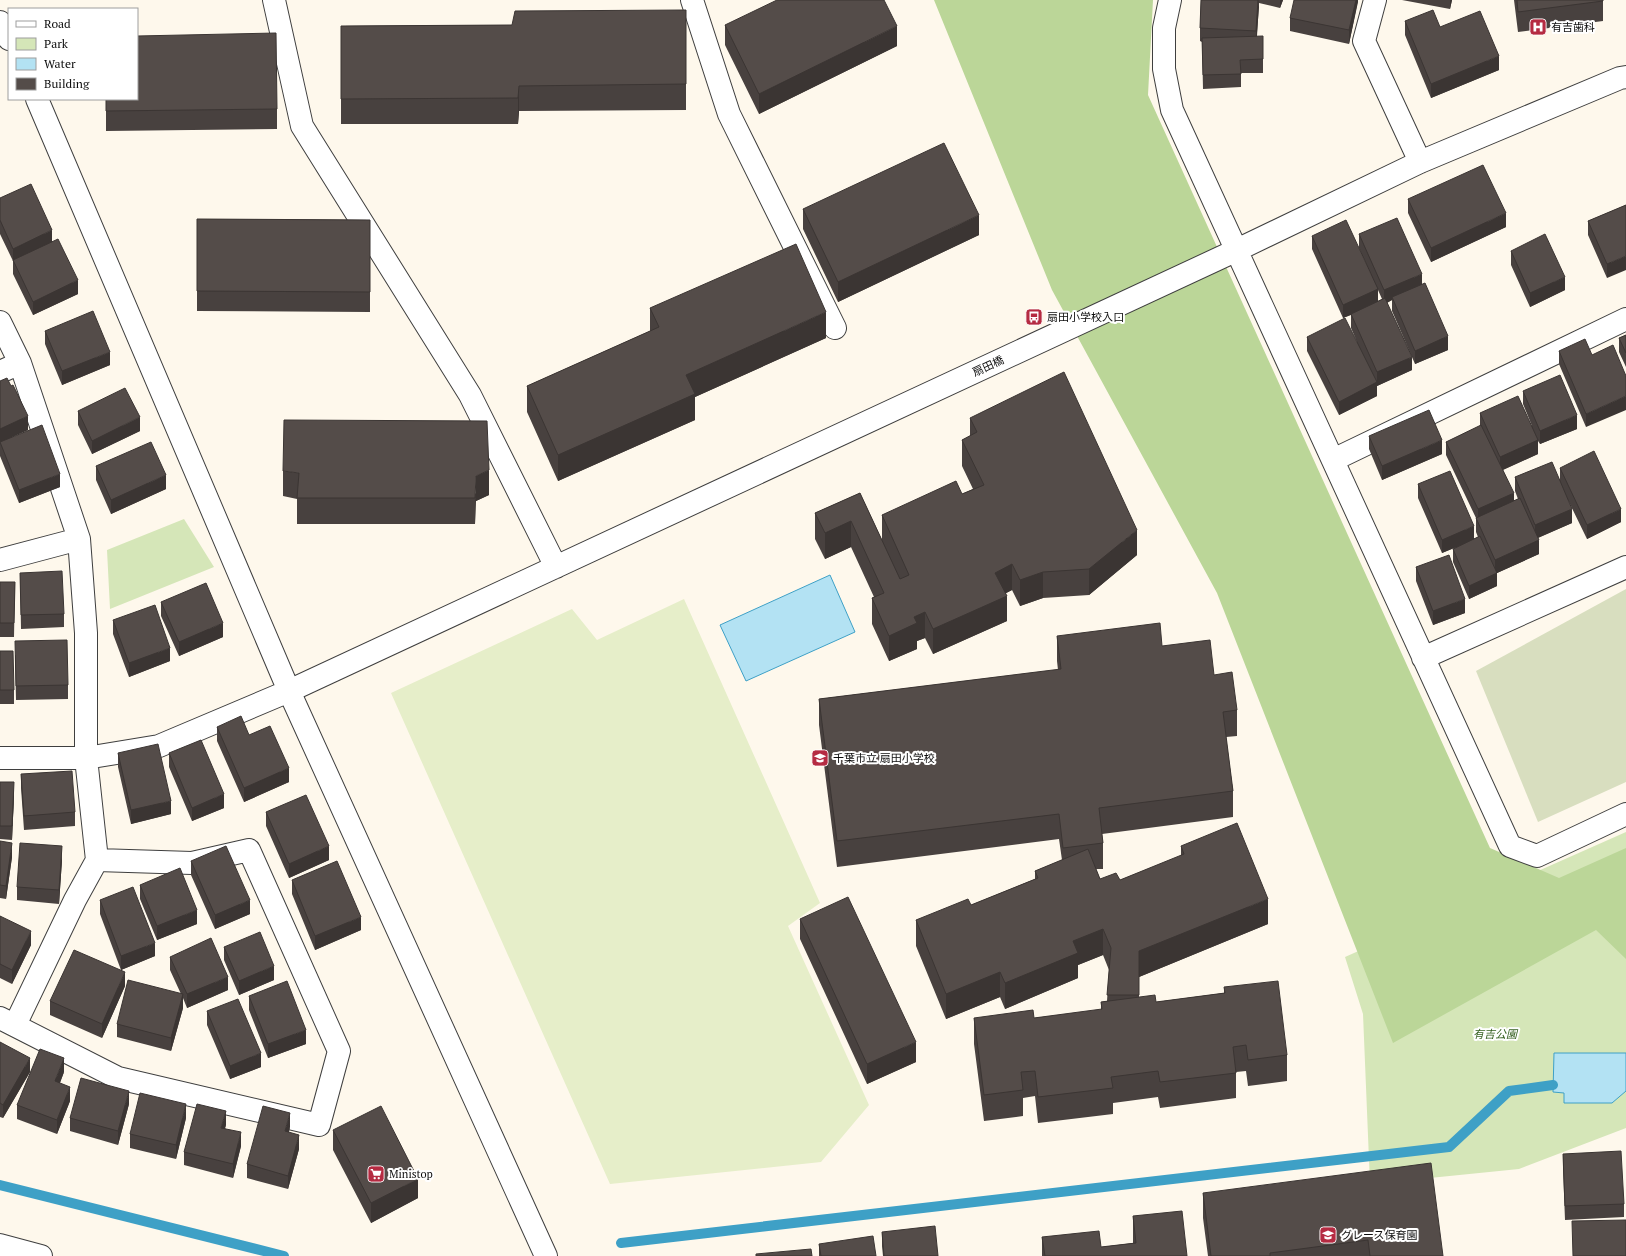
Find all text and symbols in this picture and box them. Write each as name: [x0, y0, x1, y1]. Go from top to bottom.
legend: [8, 8, 138, 100]
text: Road: [44, 16, 71, 31]
hospital icon: 有吉歯科: [1528, 17, 1548, 37]
place label: 有吉歯科: [1551, 20, 1595, 34]
text: Park: [44, 36, 69, 51]
text: Water: [44, 56, 76, 71]
text: Building: [44, 76, 90, 91]
bus stop icon: 扇田小学校入口: [1024, 307, 1044, 327]
place label: 扇田小学校入口: [1047, 310, 1124, 324]
street label: 扇田橋: [970, 353, 1006, 379]
school or university icon: 千葉市立 扇田小学校: [810, 748, 830, 768]
place label: 千葉市立 扇田小学校: [833, 751, 935, 765]
park label: 有吉公園: [1473, 1027, 1519, 1041]
supermarket icon: Ministop: [366, 1164, 386, 1184]
place label: Ministop: [389, 1167, 433, 1181]
school or university icon: グレース保育園: [1318, 1225, 1338, 1245]
place label: グレース保育園: [1341, 1228, 1417, 1242]

